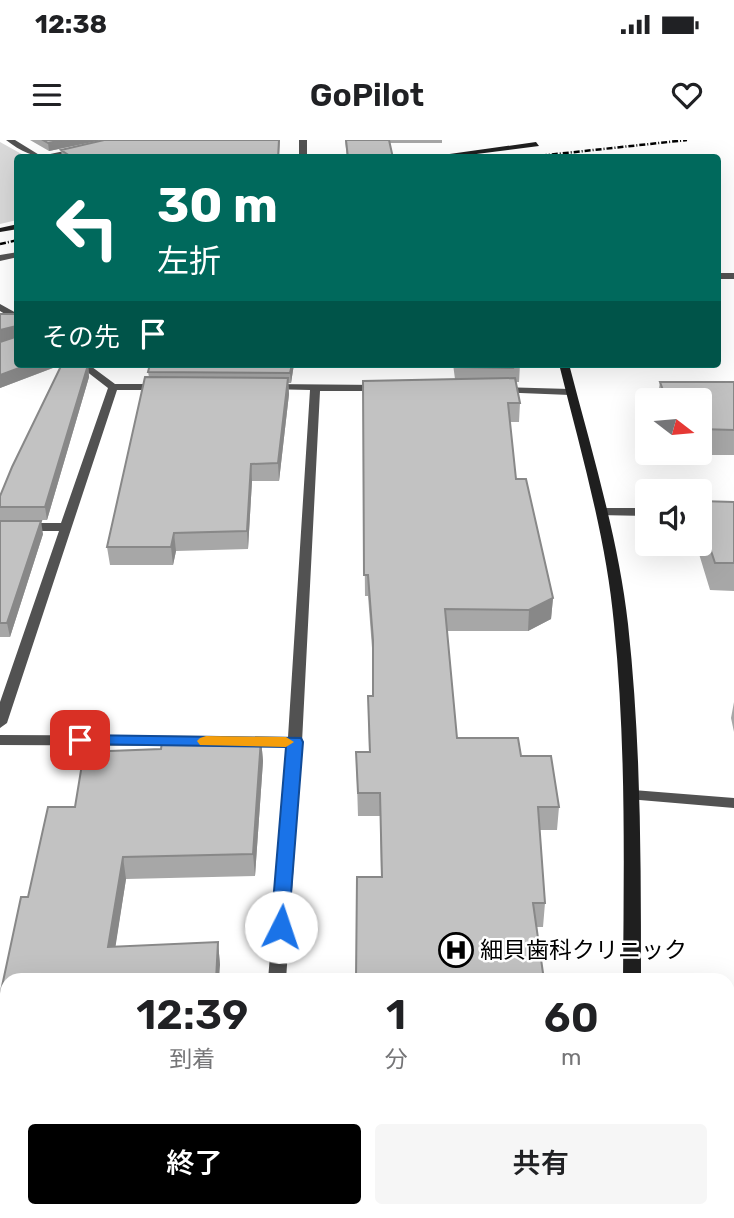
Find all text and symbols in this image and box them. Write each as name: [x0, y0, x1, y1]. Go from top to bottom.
text: 12:38: [35, 9, 107, 40]
icon: menu: [28, 76, 66, 114]
text: GoPilot: [310, 76, 424, 114]
icon: heart: [668, 76, 706, 114]
text: 30 m: [157, 176, 278, 234]
icon: left: [42, 182, 133, 273]
text: 左折: [157, 242, 221, 280]
icon: arrive: [134, 315, 172, 353]
text: その先: [42, 322, 120, 353]
north arrow: [635, 388, 712, 466]
map controls: [635, 388, 712, 556]
button: sound: [635, 479, 712, 556]
pin: [50, 710, 110, 770]
icon: arrive: [61, 721, 99, 759]
position arrow: [244, 890, 318, 964]
hospital icon: 細貝歯科クリニック: [437, 931, 475, 969]
place label: 細貝歯科クリニック: [480, 936, 687, 964]
text: 12:39: [136, 990, 248, 1040]
text: 1: [386, 990, 406, 1040]
text: 60: [544, 993, 599, 1043]
text: m: [561, 1043, 582, 1071]
text: 到着: [169, 1045, 215, 1073]
text: 分: [385, 1045, 408, 1073]
button: 終了: [28, 1124, 361, 1204]
button: 共有: [375, 1124, 707, 1204]

